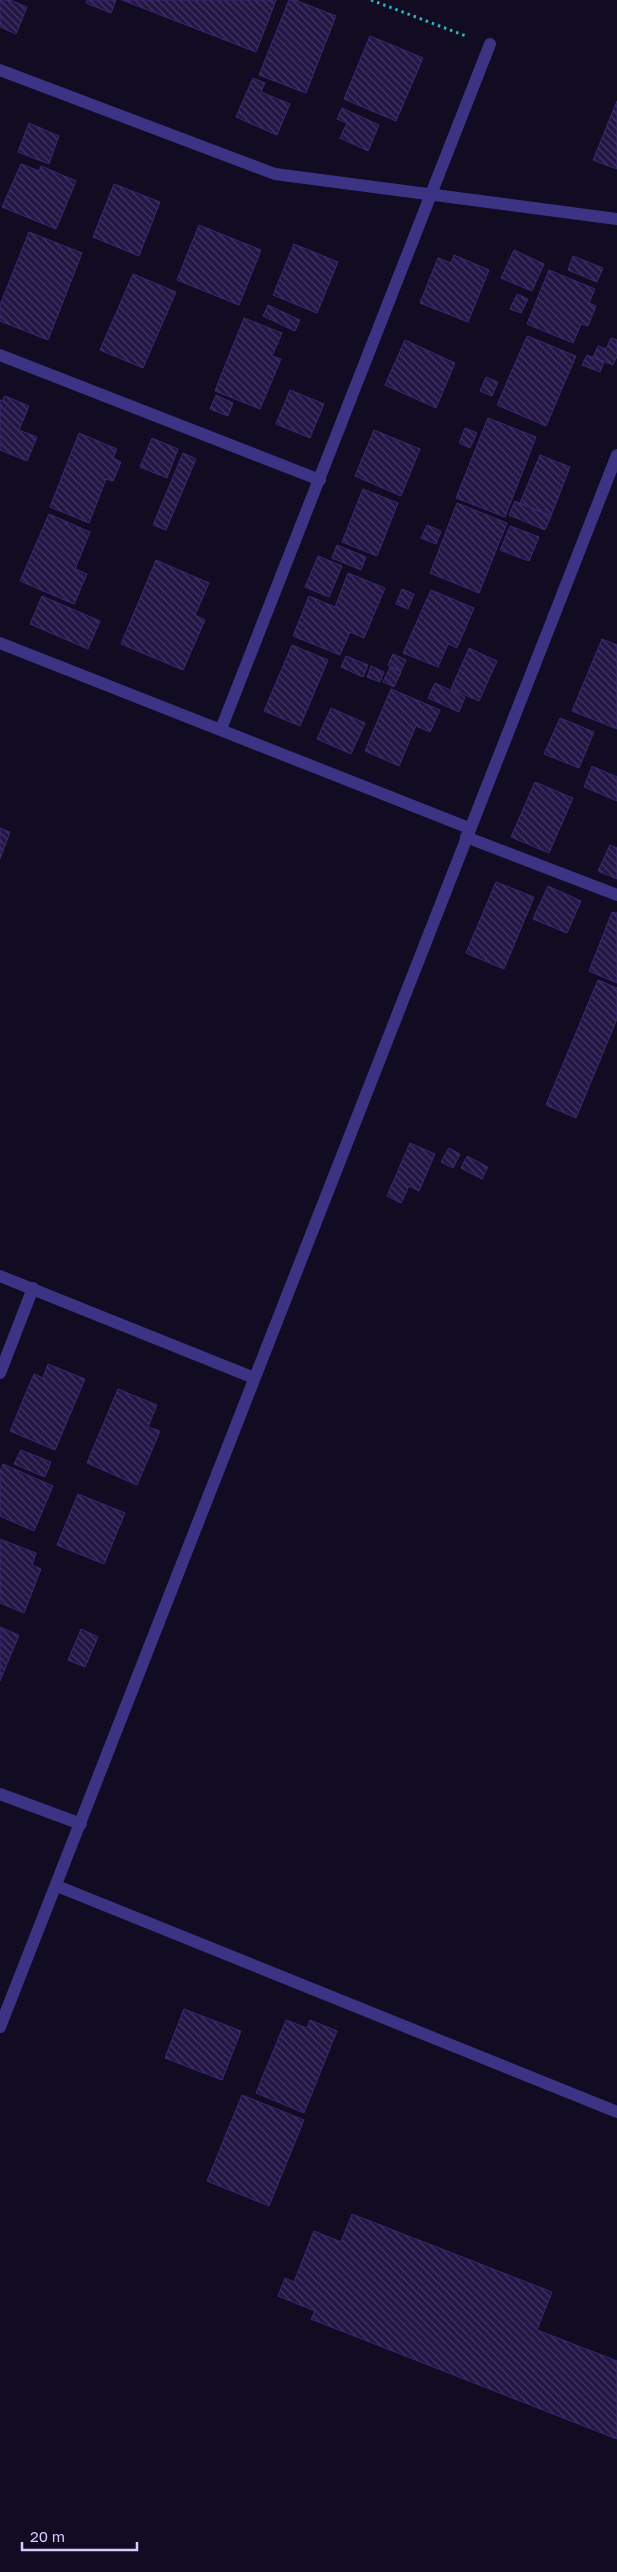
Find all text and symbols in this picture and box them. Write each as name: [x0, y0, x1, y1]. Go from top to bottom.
scale bar: [22, 2520, 138, 2552]
text: 20 m: [30, 2527, 65, 2545]

